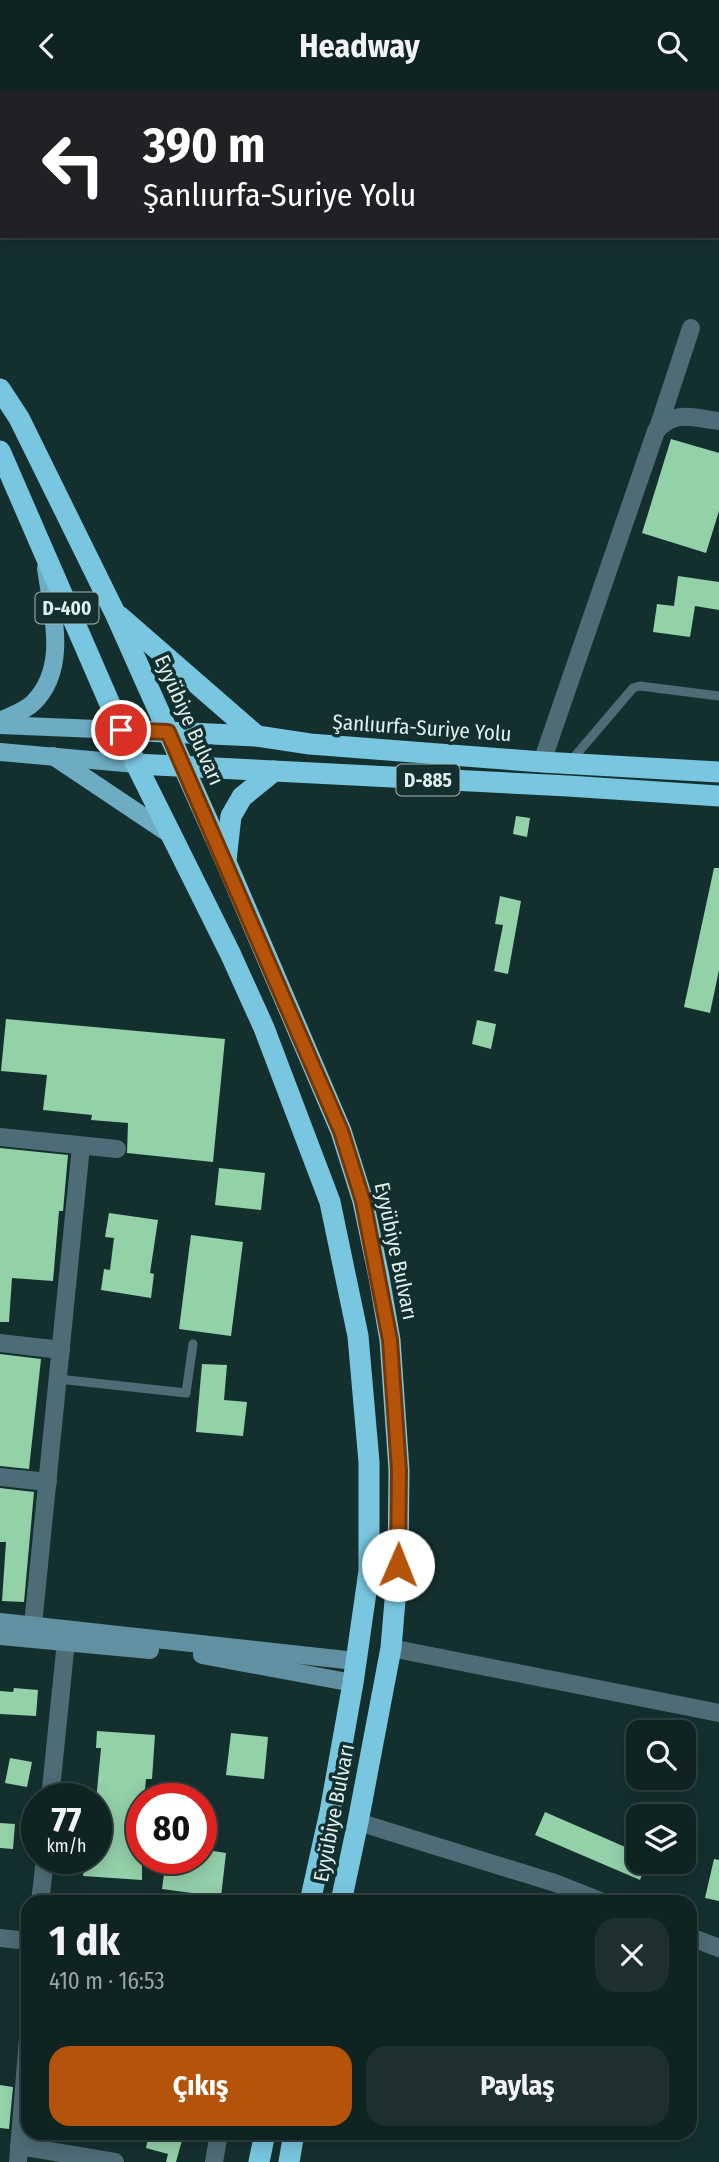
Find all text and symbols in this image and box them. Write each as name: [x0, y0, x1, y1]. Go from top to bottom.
icon: back: [28, 27, 66, 65]
text: Headway: [299, 27, 420, 65]
icon: search: [653, 27, 691, 65]
text: 390 m: [143, 116, 265, 175]
icon: left: [28, 119, 119, 210]
text: Şanlıurfa-Suriye Yolu: [143, 176, 416, 214]
road number: D-400: [36, 593, 98, 623]
street label: Eyyübiye Bulvarı: [149, 651, 229, 789]
pin: [91, 700, 151, 760]
street label: Şanlıurfa-Suriye Yolu: [332, 709, 512, 747]
icon: arrive: [102, 711, 140, 749]
road number: D-885: [396, 765, 460, 795]
street label: Eyyübiye Bulvarı: [369, 1180, 423, 1322]
position arrow: [361, 1528, 435, 1602]
map controls: [626, 1720, 696, 1874]
button: search: [626, 1720, 696, 1790]
street label: Eyyübiye Bulvarı: [308, 1742, 360, 1884]
speed limit sign: 80: [126, 1783, 217, 1874]
text: 77: [52, 1798, 81, 1840]
button: layers: [626, 1804, 696, 1874]
text: km/h: [46, 1835, 87, 1857]
text: 1 dk: [49, 1916, 120, 1966]
button: close: [595, 1918, 669, 1992]
text: 410 m · 16:53: [49, 1967, 165, 1995]
button: Çıkış: [49, 2046, 352, 2126]
button: Paylaş: [366, 2046, 669, 2126]

